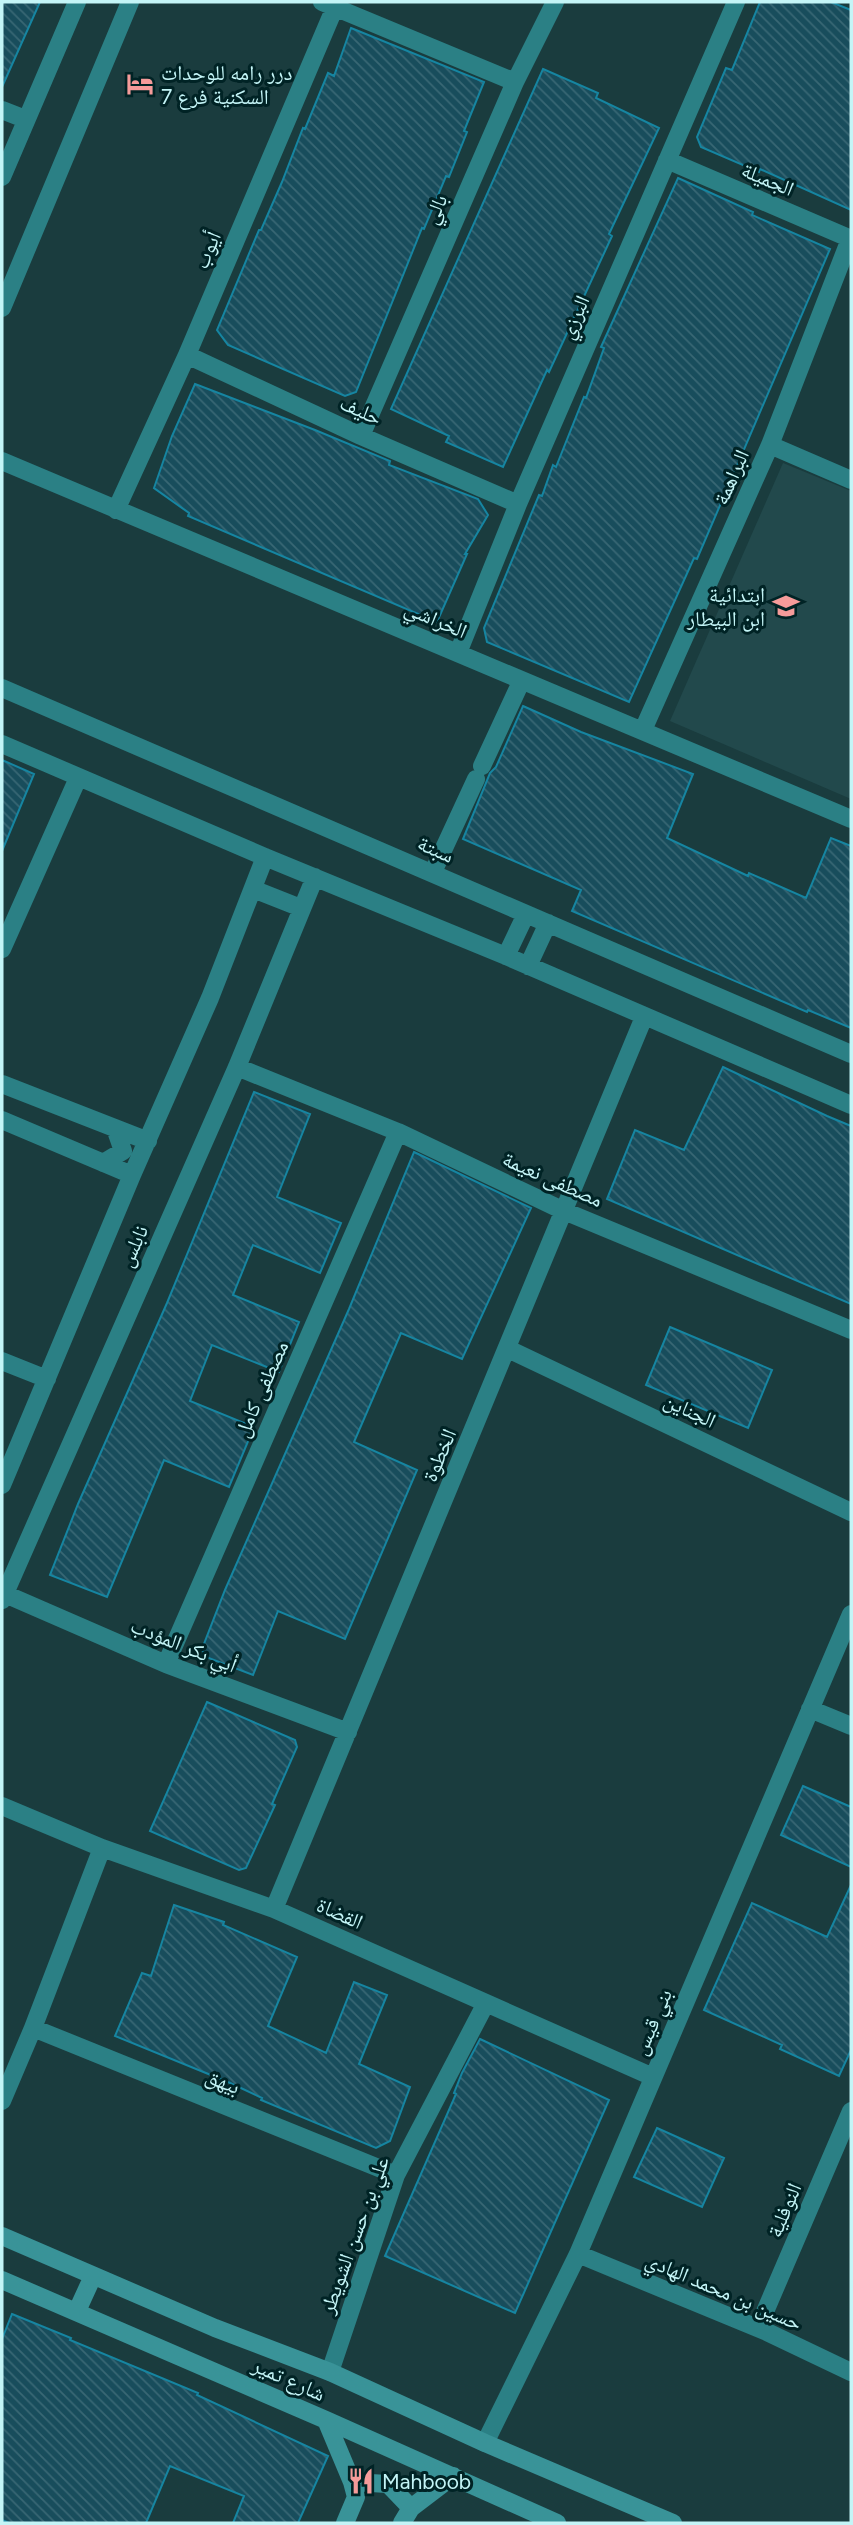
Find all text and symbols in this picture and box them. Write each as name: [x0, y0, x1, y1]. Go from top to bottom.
place label: درر رامه للوحدات السكنية فرع 7: [161, 60, 292, 110]
hotel icon: درر رامه للوحدات السكنية فرع 7: [125, 69, 155, 99]
street label: الجميلة: [738, 157, 798, 201]
street label: بالي: [417, 190, 456, 230]
street label: أيوب: [188, 228, 226, 272]
street label: البرزي: [553, 291, 599, 344]
street label: حليف: [336, 390, 386, 430]
street label: البراهمة: [708, 445, 754, 509]
place label: ابتدائية ابن البيطار: [686, 582, 765, 632]
school or university icon: ابتدائية ابن البيطار: [771, 591, 801, 621]
street label: الخراشي: [399, 595, 471, 647]
street label: سبتة: [414, 830, 458, 868]
street label: مصطفى نعيمة: [499, 1146, 607, 1213]
street label: نابلس: [113, 1221, 154, 1271]
street label: مصطفى كامل: [229, 1337, 294, 1441]
street label: الجناين: [660, 1387, 720, 1434]
street label: الخطوة: [417, 1425, 461, 1485]
street label: أبي بكر المؤدب: [126, 1612, 241, 1682]
street label: القضاة: [313, 1892, 367, 1934]
street label: بني قيس: [627, 1985, 681, 2060]
street label: بيهق: [202, 2063, 244, 2100]
street label: علي بن حسن الشويطر: [314, 2153, 398, 2319]
street label: النوفلية: [761, 2179, 807, 2241]
street label: حسين بن محمد الهادي: [640, 2247, 806, 2339]
street label: شارع تمير: [247, 2352, 329, 2407]
restaurant icon: Mahboob: [346, 2466, 376, 2496]
place label: Mahboob: [382, 2469, 471, 2494]

